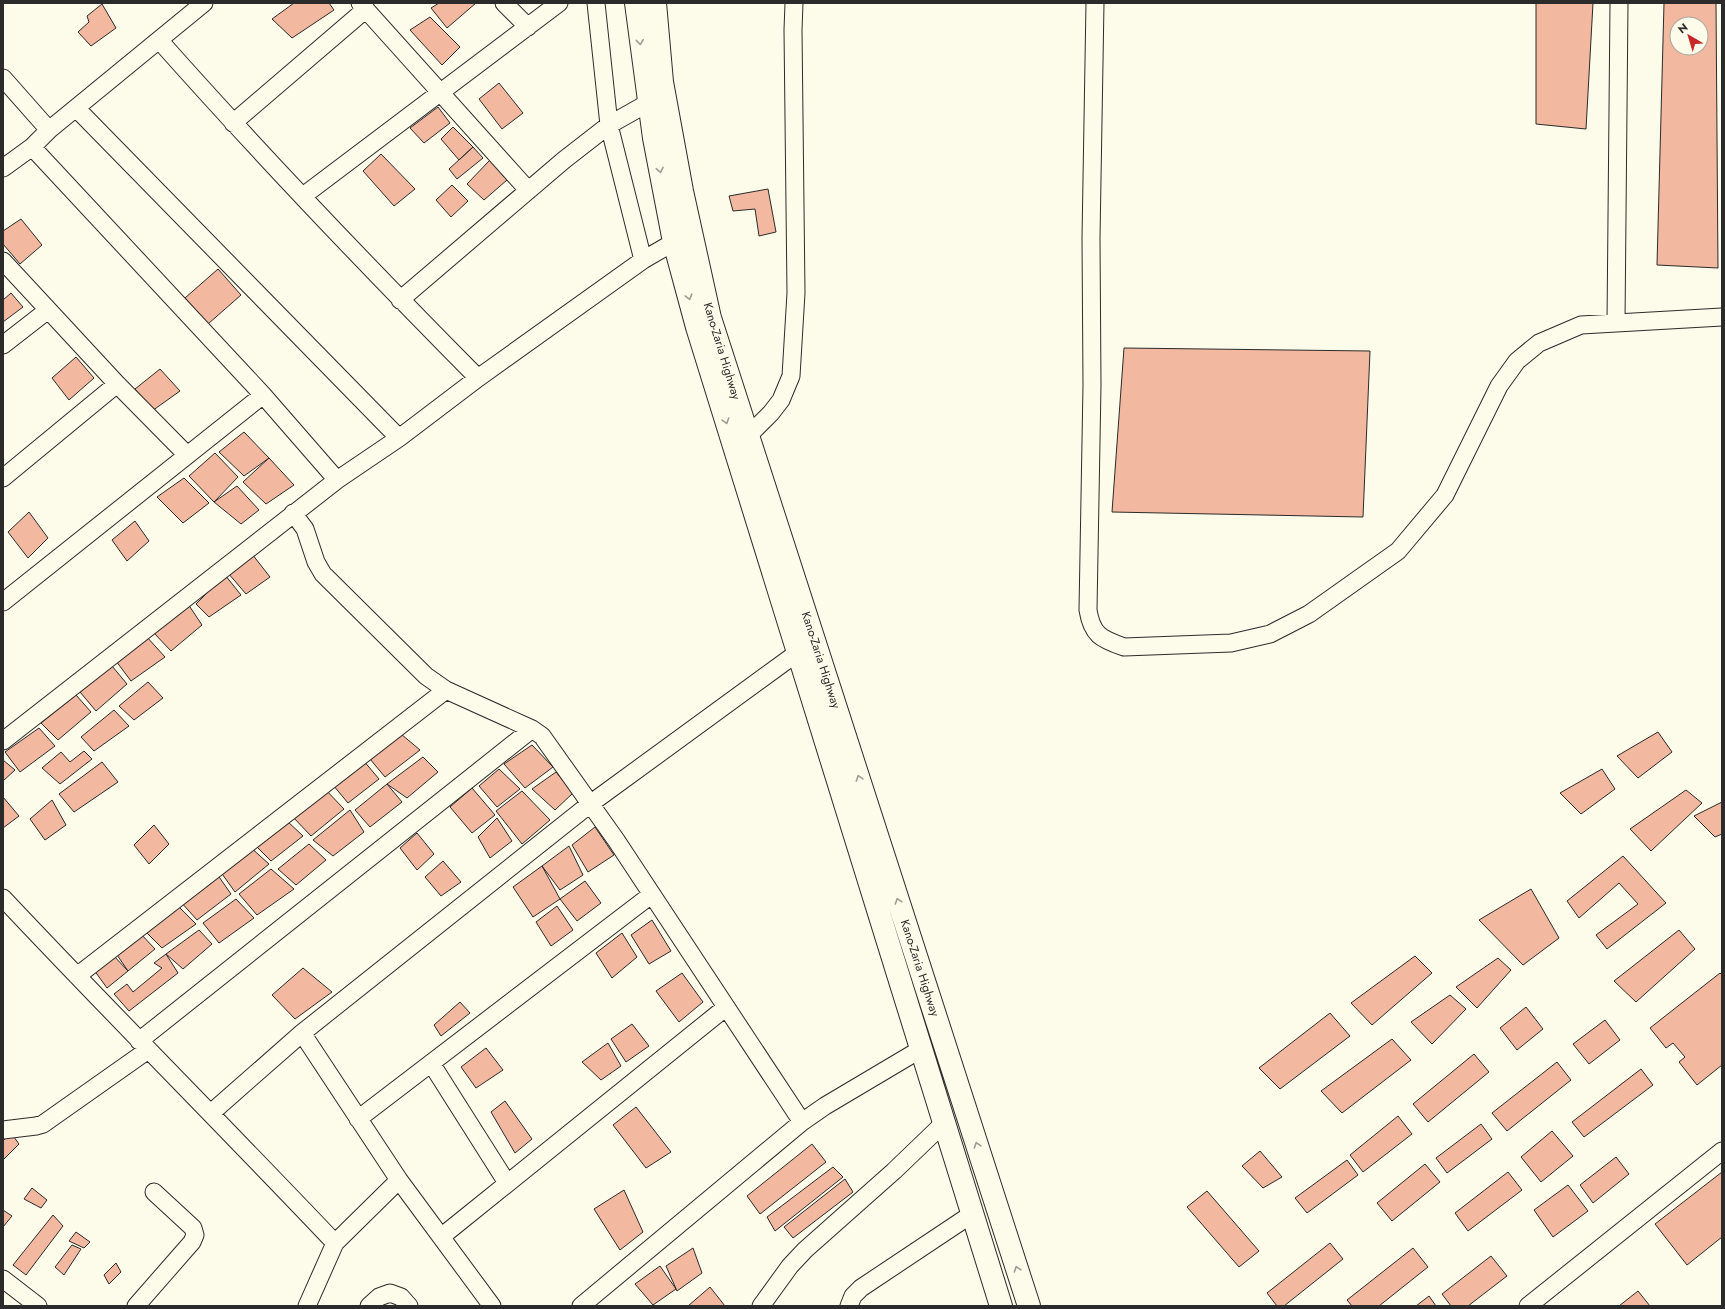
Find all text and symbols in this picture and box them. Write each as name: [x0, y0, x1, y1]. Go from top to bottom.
north arrow: [1669, 16, 1709, 56]
text: N: [1674, 19, 1691, 37]
one-way arrow: [636, 39, 645, 45]
one-way arrow: [655, 167, 664, 173]
one-way arrow: [684, 293, 693, 300]
street label: Kano-Zaria Highway: [699, 300, 746, 403]
one-way arrow: [721, 418, 730, 425]
street label: Kano-Zaria Highway: [797, 609, 845, 711]
one-way arrow: [855, 774, 863, 781]
one-way arrow: [895, 898, 903, 905]
street label: Kano-Zaria Highway: [896, 917, 944, 1019]
one-way arrow: [973, 1142, 982, 1149]
one-way arrow: [1013, 1266, 1022, 1273]

